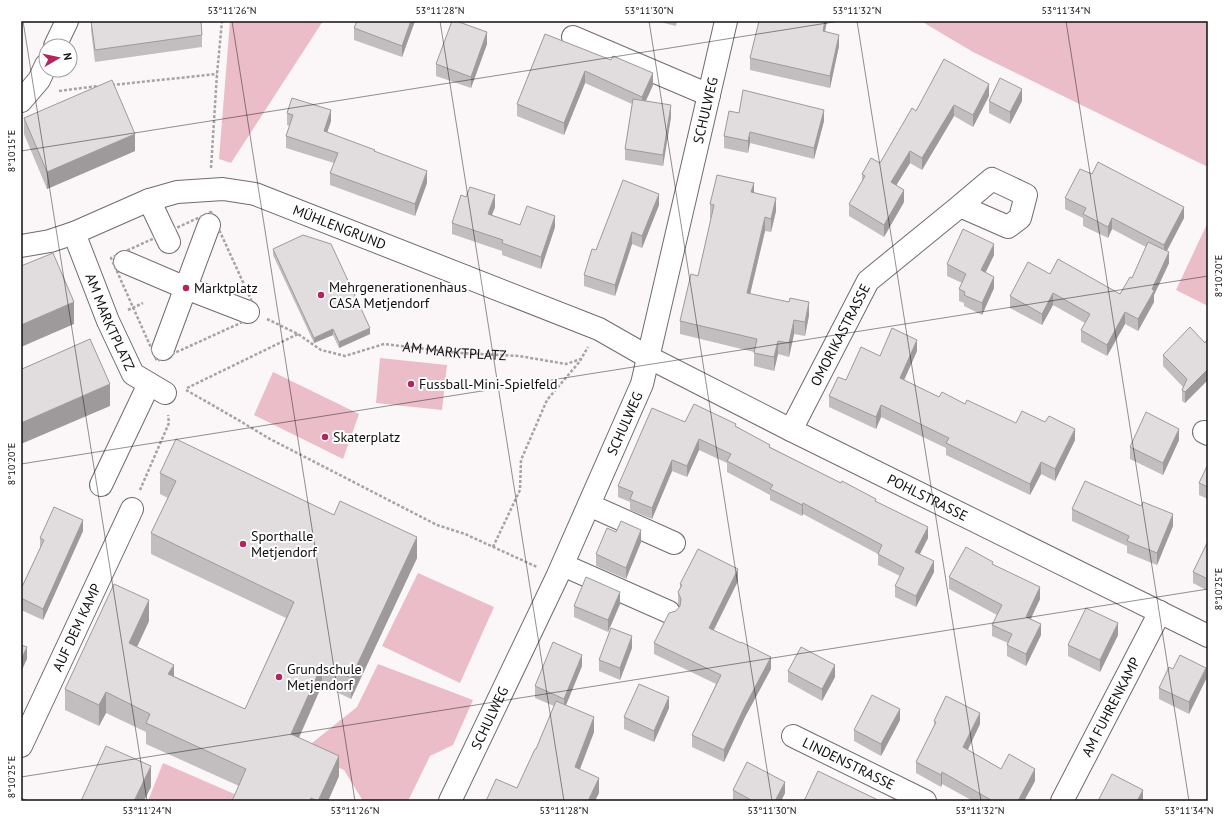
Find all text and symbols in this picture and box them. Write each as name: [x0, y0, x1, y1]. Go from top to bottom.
text: 53°11'26"N: [207, 4, 257, 17]
text: 53°11'28"N: [415, 4, 465, 17]
text: 53°11'30"N: [624, 4, 674, 17]
text: 53°11'32"N: [832, 4, 882, 17]
text: 53°11'34"N: [1041, 4, 1091, 17]
north arrow: [38, 38, 78, 78]
text: N: [60, 52, 75, 61]
street label: SCHULWEG: [689, 75, 722, 145]
text: 8°10'15"E: [5, 130, 18, 172]
street label: MÜHLENGRUND: [290, 201, 389, 254]
text: 8°10'20"E: [1212, 255, 1225, 297]
street label: AM MARKTPLATZ: [81, 271, 139, 374]
place label: Mehrgenerationenhaus CASA Metjendorf: [329, 278, 467, 312]
place label: Marktplatz: [194, 279, 258, 297]
street label: OMORIKASTRASSE: [806, 281, 874, 389]
marker: Marktplatz: [181, 283, 191, 293]
marker: Mehrgenerationenhaus CASA Metjendorf: [316, 290, 326, 300]
street label: AM MARKTPLATZ: [402, 337, 507, 364]
place label: Fussball-Mini-Spielfeld: [419, 375, 558, 393]
marker: Fussball-Mini-Spielfeld: [406, 379, 416, 389]
street label: SCHULWEG: [603, 389, 647, 458]
place label: Skaterplatz: [333, 428, 400, 446]
marker: Skaterplatz: [320, 432, 330, 442]
text: 8°10'20"E: [5, 443, 18, 485]
street label: POHLSTRASSE: [884, 470, 971, 525]
place label: Sporthalle Metjendorf: [251, 527, 317, 561]
marker: Sporthalle Metjendorf: [238, 539, 248, 549]
text: 8°10'25"E: [1212, 568, 1225, 610]
street label: AUF DEM KAMP: [48, 580, 105, 674]
street label: AM FUHRENKAMP: [1078, 654, 1144, 760]
place label: Grundschule Metjendorf: [287, 660, 362, 694]
marker: Grundschule Metjendorf: [274, 672, 284, 682]
street label: SCHULWEG: [467, 683, 512, 753]
street label: LINDENSTRASSE: [799, 733, 898, 794]
text: 8°10'25"E: [5, 756, 18, 798]
text: 53°11'24"N: [122, 804, 172, 817]
text: 53°11'26"N: [330, 804, 380, 817]
text: 53°11'28"N: [539, 804, 589, 817]
text: 53°11'30"N: [747, 804, 797, 817]
text: 53°11'32"N: [955, 804, 1005, 817]
text: 53°11'34"N: [1164, 804, 1214, 817]

